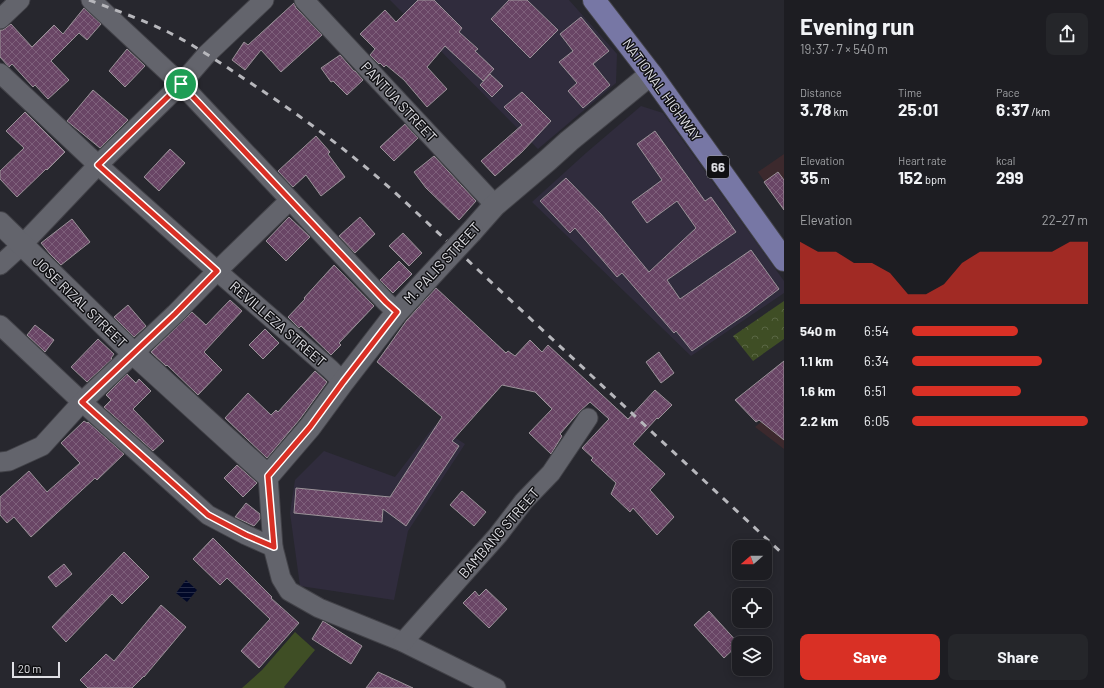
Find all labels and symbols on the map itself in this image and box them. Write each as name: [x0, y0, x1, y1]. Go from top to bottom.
street label: NATIONAL HIGHWAY: [619, 35, 705, 145]
street label: PANTUA STREET: [358, 58, 441, 145]
pin: [164, 67, 198, 101]
road number: 66: [707, 156, 729, 178]
street label: M. PALIS STREET: [400, 218, 484, 307]
street label: JOSE RIZAL STREET: [30, 252, 131, 351]
street label: REVILLEZA STREET: [227, 277, 330, 370]
street label: BAMBANG STREET: [455, 484, 542, 581]
north arrow: [732, 540, 772, 580]
scale bar: [12, 660, 60, 679]

